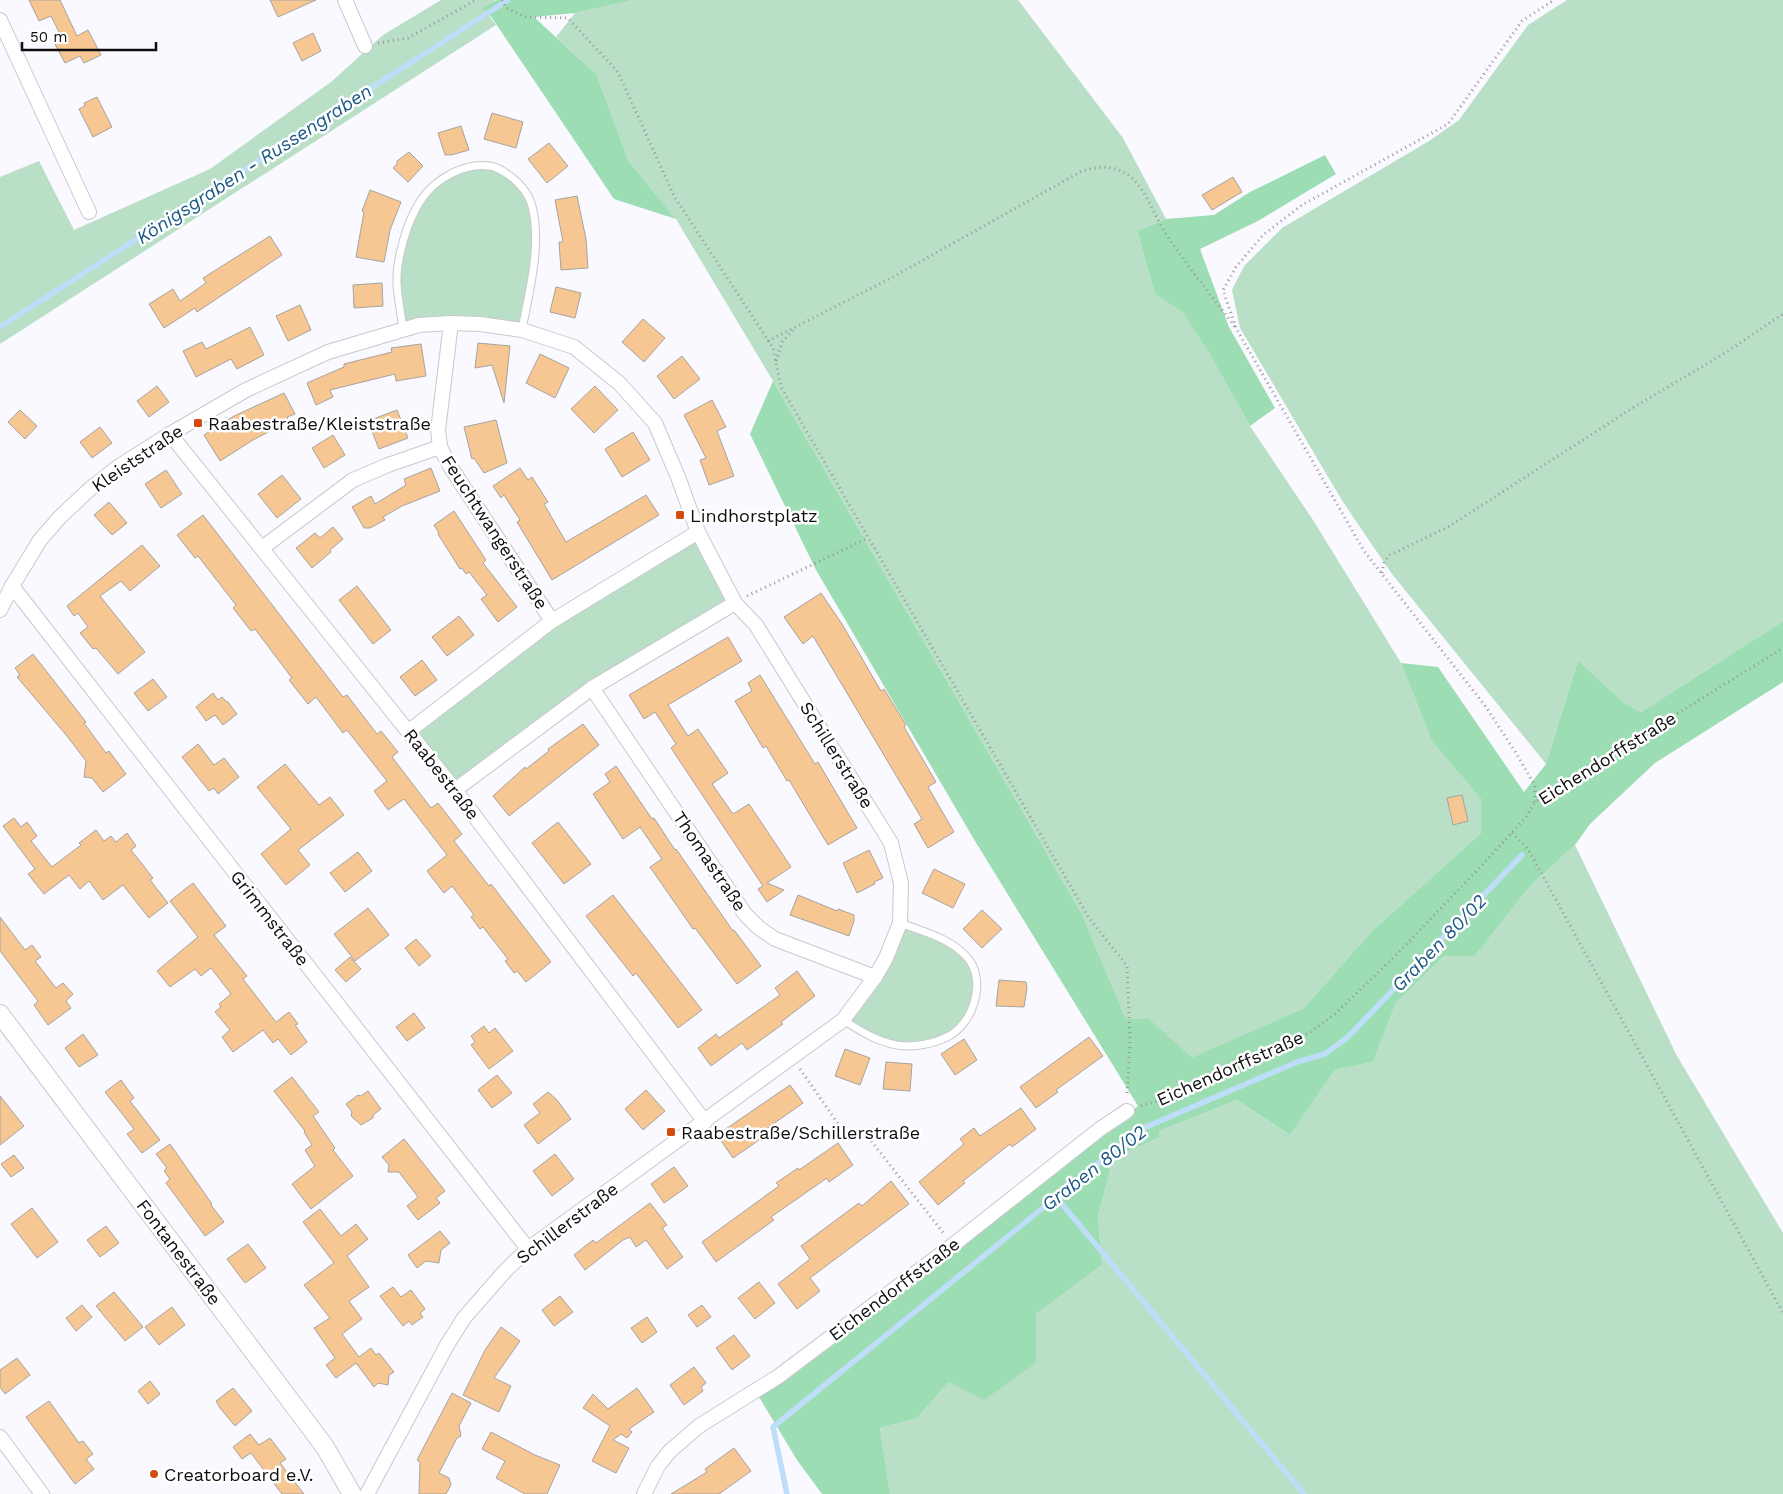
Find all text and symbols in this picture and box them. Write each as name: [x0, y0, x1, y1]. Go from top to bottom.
scale bar: [22, 20, 156, 52]
text: 50 m: [30, 28, 67, 46]
water label: Königsgraben - Russengraben: [132, 79, 376, 249]
place label: Raabestraße/Kleiststraße: [208, 413, 431, 434]
marker: Raabestraße/Kleiststraße: [192, 417, 204, 429]
street label: Kleiststraße: [87, 420, 187, 496]
street label: Feuchtwangerstraße: [437, 451, 553, 613]
place label: Lindhorstplatz: [690, 505, 818, 526]
marker: Lindhorstplatz: [674, 509, 686, 521]
street label: Schillerstraße: [796, 698, 878, 812]
street label: Eichendorffstraße: [1534, 707, 1680, 809]
street label: Raabestraße: [400, 724, 484, 824]
street label: Thomastraße: [669, 807, 751, 915]
street label: Grimmstraße: [226, 866, 314, 970]
water label: Graben 80/02: [1387, 889, 1491, 996]
street label: Eichendorffstraße: [1153, 1026, 1307, 1110]
water label: Graben 80/02: [1037, 1120, 1151, 1216]
place label: Raabestraße/Schillerstraße: [681, 1122, 920, 1143]
marker: Raabestraße/Schillerstraße: [665, 1126, 677, 1138]
street label: Schillerstraße: [512, 1178, 622, 1268]
street label: Fontanestraße: [132, 1195, 226, 1309]
street label: Eichendorffstraße: [824, 1233, 964, 1345]
place label: Creatorboard e.V.: [164, 1464, 313, 1485]
marker: Creatorboard e.V.: [148, 1468, 160, 1480]

